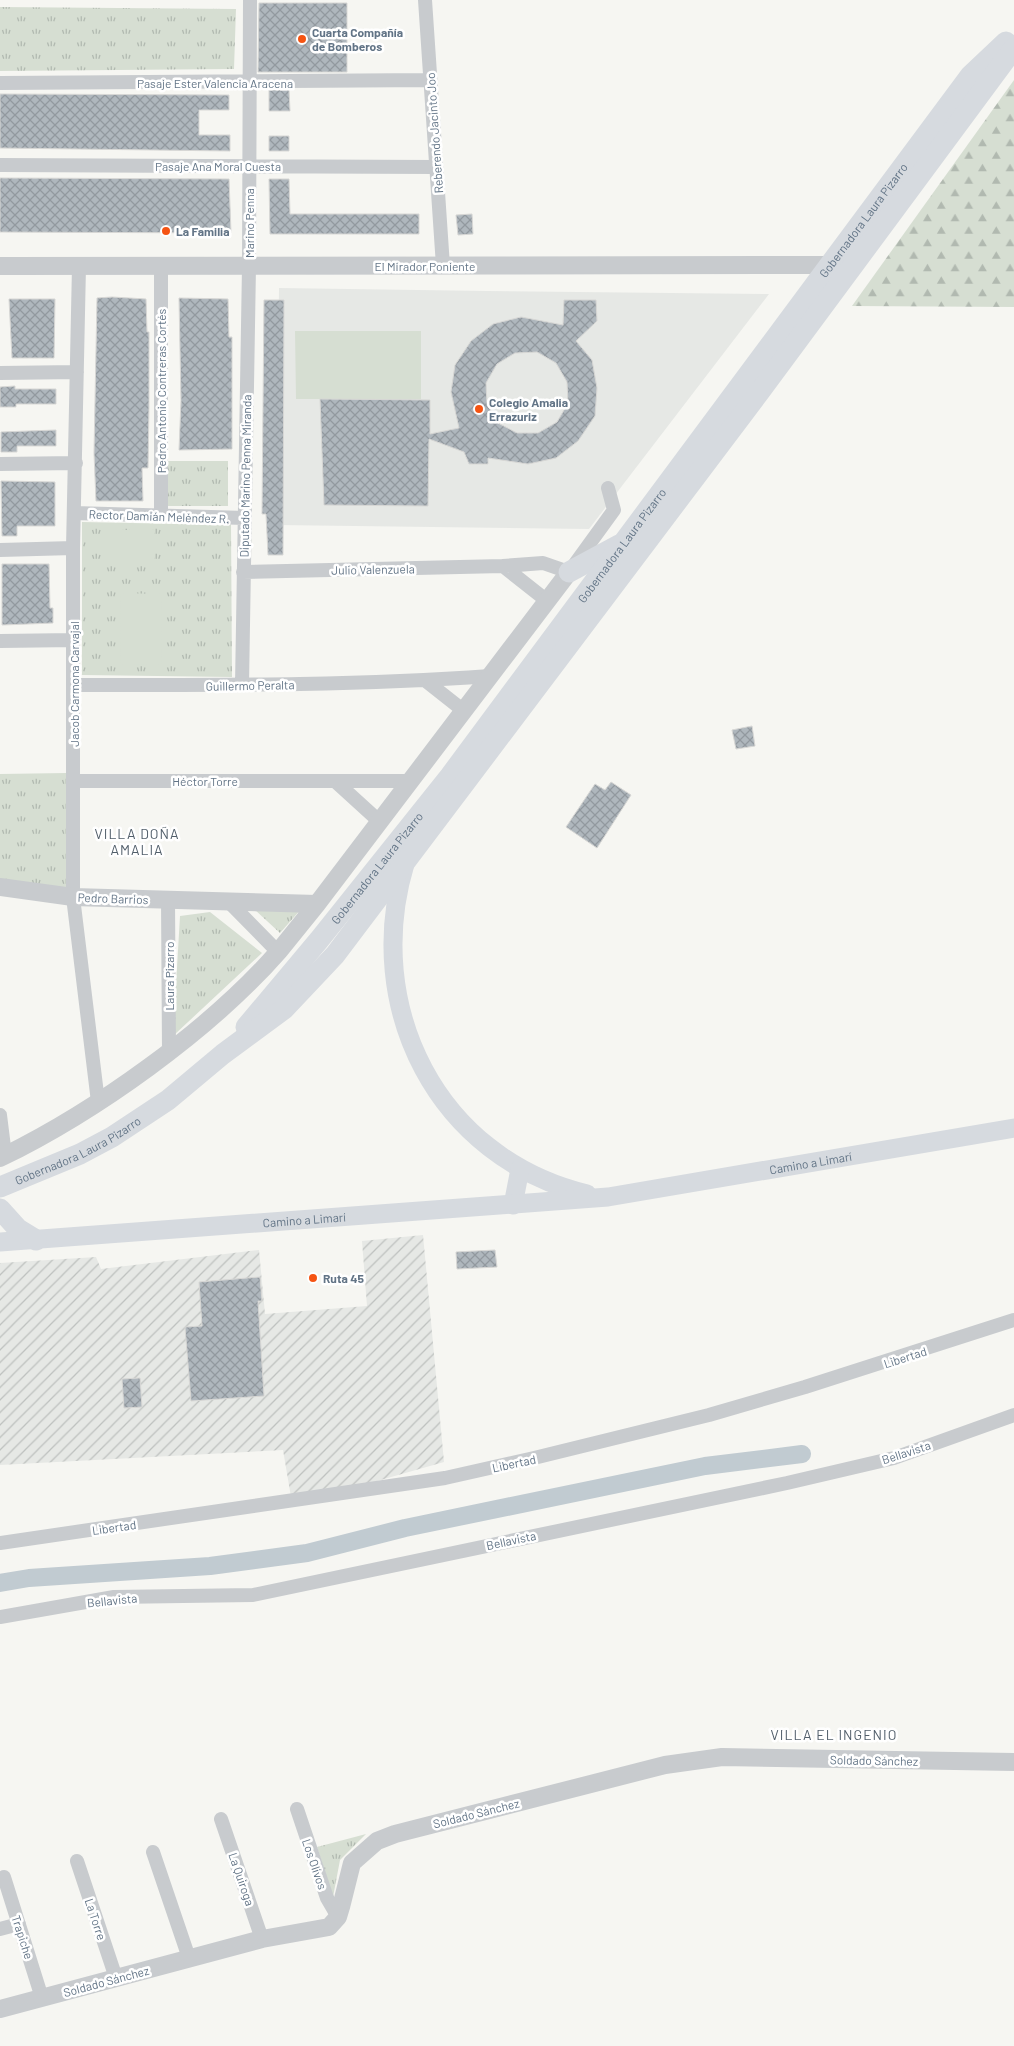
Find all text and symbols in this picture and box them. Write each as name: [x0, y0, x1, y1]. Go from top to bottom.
place label: Cuarta Compañía de Bomberos: [312, 25, 403, 53]
marker: Cuarta Compañía de Bomberos: [296, 33, 308, 45]
street label: Reberendo Jacinto Joo: [423, 72, 445, 194]
street label: Pasaje Ester Valencia Aracena: [137, 76, 293, 90]
street label: Pasaje Ana Moral Cuesta: [155, 159, 281, 173]
street label: Gobernadora Laura Pizarro: [816, 160, 910, 280]
street label: Marino Penna: [242, 188, 256, 258]
place label: La Familia: [176, 224, 229, 238]
marker: La Familia: [160, 225, 172, 237]
street label: El Mirador Poniente: [375, 259, 475, 273]
street label: Pedro Antonio Contreras Cortés: [154, 308, 168, 473]
street label: Diputado Marino Penna Miranda: [237, 394, 253, 558]
place label: Colegio Amalia Errazuriz: [489, 395, 568, 423]
marker: Colegio Amalia Errazuriz: [473, 403, 485, 415]
street label: Gobernadora Laura Pizarro: [574, 485, 669, 605]
street label: Rector Damián Meléndez R.: [88, 507, 230, 525]
street label: Julio Valenzuela: [331, 561, 415, 577]
street label: Jacob Carmona Carvajal: [67, 621, 81, 747]
street label: Guillermo Peralta: [205, 677, 295, 693]
street label: Héctor Torre: [172, 774, 238, 788]
street label: Gobernadora Laura Pizarro: [328, 809, 426, 926]
district label: VILLA DOÑA AMALIA: [95, 825, 179, 858]
street label: Pedro Barrios: [77, 890, 149, 906]
street label: Laura Pizarro: [162, 941, 176, 1011]
street label: Gobernadora Laura Pizarro: [13, 1113, 143, 1187]
street label: Camino a Limarí: [768, 1149, 853, 1176]
street label: Camino a Limarí: [262, 1209, 347, 1230]
place label: Ruta 45: [323, 1271, 364, 1285]
marker: Ruta 45: [307, 1272, 319, 1284]
street label: Libertad: [882, 1343, 928, 1371]
street label: Bellavista: [880, 1438, 932, 1466]
street label: Libertad: [491, 1452, 537, 1474]
street label: Libertad: [91, 1517, 137, 1537]
street label: Bellavista: [485, 1528, 537, 1552]
street label: Bellavista: [86, 1590, 138, 1610]
district label: VILLA EL INGENIO: [771, 1726, 897, 1743]
street label: Soldado Sánchez: [830, 1752, 918, 1768]
street label: Soldado Sánchez: [431, 1796, 521, 1830]
street label: Los Olivos: [300, 1837, 330, 1891]
street label: La Quiroga: [226, 1851, 258, 1907]
street label: La Torre: [83, 1896, 109, 1942]
street label: Trapiche: [9, 1913, 37, 1961]
street label: Soldado Sánchez: [62, 1963, 150, 1999]

